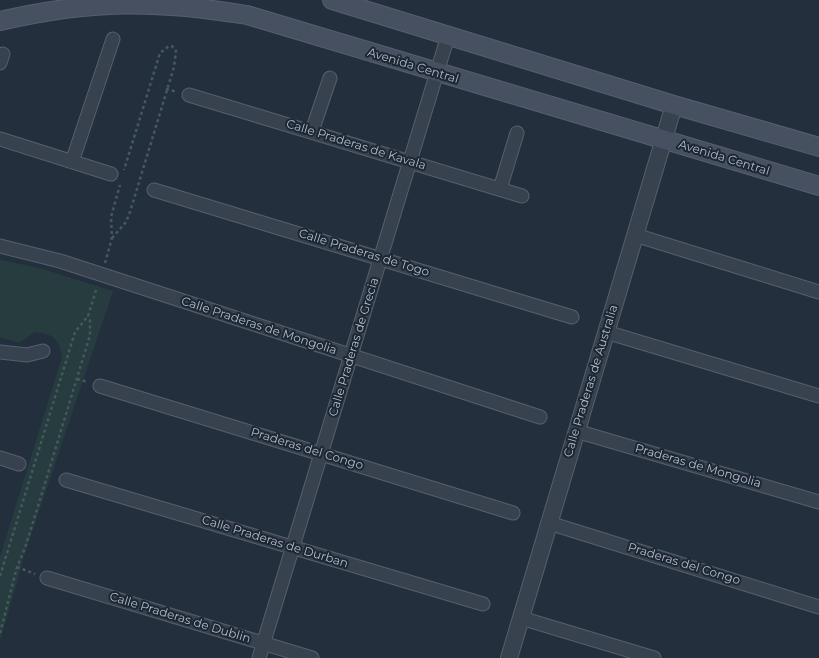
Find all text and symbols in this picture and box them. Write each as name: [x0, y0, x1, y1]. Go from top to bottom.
street label: Avenida Central: [366, 45, 460, 87]
street label: Calle Praderas de Kavala: [284, 117, 428, 173]
street label: Avenida Central: [677, 137, 771, 179]
street label: Calle Praderas de Togo: [297, 226, 431, 280]
street label: Calle Praderas de Grecia: [326, 276, 382, 418]
street label: Calle Praderas de Mongolia: [179, 294, 339, 358]
street label: Calle Praderas de Australia: [561, 303, 621, 459]
street label: Praderas del Congo: [249, 425, 365, 473]
street label: Praderas de Mongolia: [633, 441, 763, 491]
street label: Calle Praderas de Durban: [200, 513, 350, 571]
street label: Praderas del Congo: [626, 540, 742, 588]
street label: Calle Praderas de Dublin: [108, 590, 252, 646]

